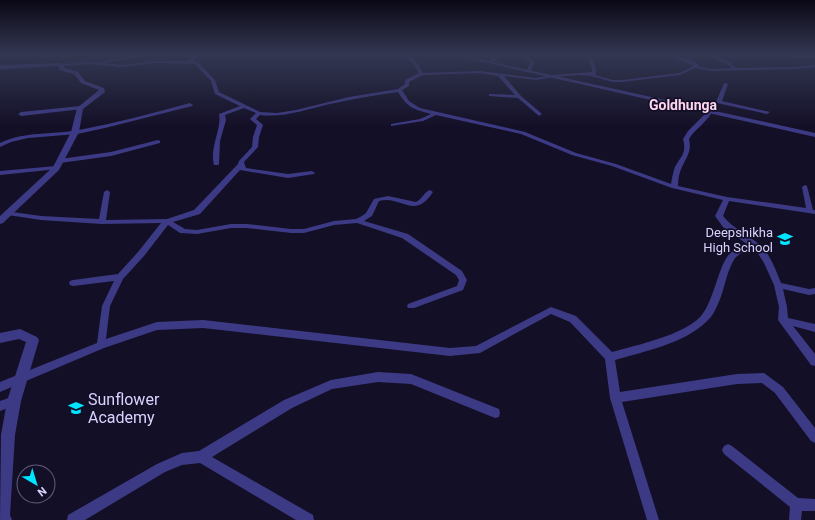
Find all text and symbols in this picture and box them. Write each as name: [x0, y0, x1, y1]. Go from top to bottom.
district label: Goldhunga: [649, 97, 718, 113]
place label: Deepshikha High School: [703, 225, 773, 255]
school or university icon: Deepshikha High School: [776, 230, 794, 248]
place label: Sunflower Academy: [88, 390, 160, 427]
school or university icon: Sunflower Academy: [67, 399, 85, 417]
north arrow: [16, 464, 56, 504]
text: N: [35, 484, 49, 499]

